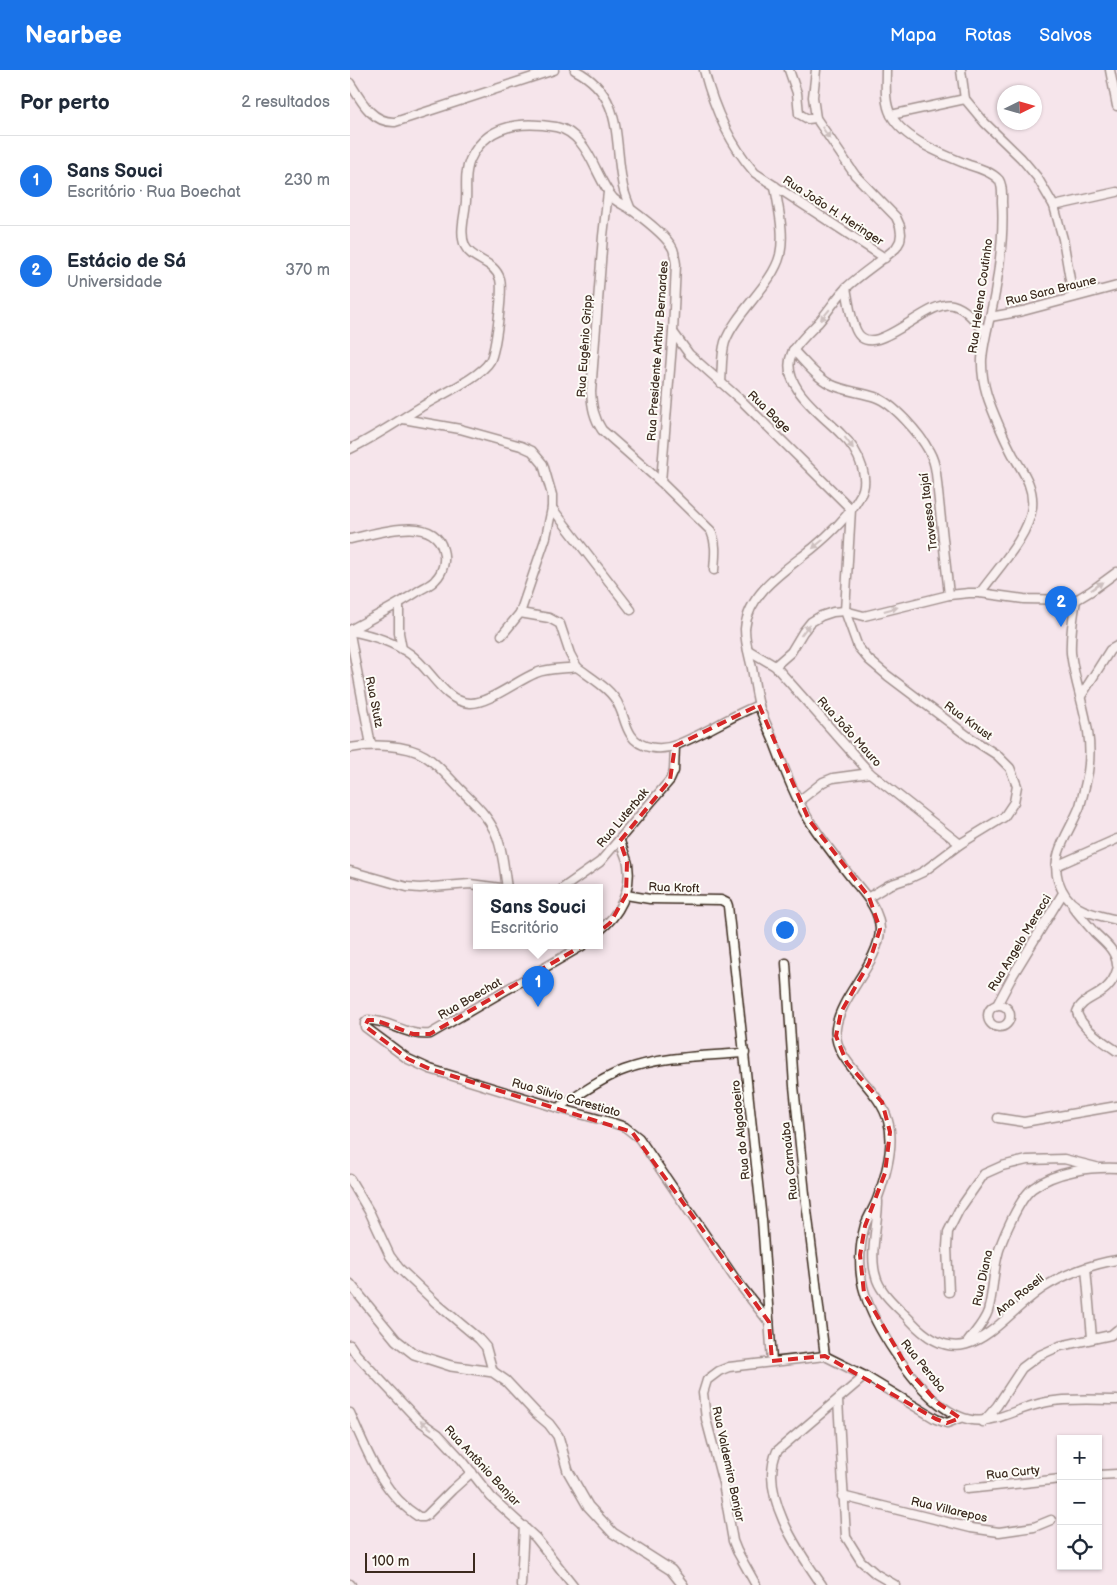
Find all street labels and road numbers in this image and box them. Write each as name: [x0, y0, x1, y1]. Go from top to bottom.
street label: Rua João H. Heringer: [780, 173, 887, 249]
street label: Rua Helena Coutinho: [965, 237, 997, 355]
street label: Rua Presidente Arthur Bernardes: [644, 260, 672, 442]
street label: Rua Sara Braune: [1004, 272, 1098, 310]
street label: Rua Eugênio Gripp: [574, 294, 596, 398]
street label: Rua Bage: [744, 388, 794, 436]
street label: Travessa Itajaí: [917, 472, 941, 552]
street label: Rua Stutz: [362, 675, 386, 729]
street label: Rua João Mauro: [814, 694, 885, 770]
street label: Rua Knust: [941, 698, 995, 744]
street label: Rua Luterbak: [594, 785, 652, 851]
street label: Rua Kroft: [648, 880, 700, 896]
street label: Rua Angelo Merecci: [985, 892, 1055, 994]
street label: Rua Boechat: [436, 975, 505, 1023]
street label: Rua Silvio Carestiato: [510, 1075, 622, 1121]
street label: Rua do Algodoeiro: [728, 1079, 754, 1181]
street label: Rua Carnaúba: [778, 1121, 802, 1201]
street label: Rua Diana: [970, 1248, 996, 1308]
street label: Ana Roseli: [993, 1271, 1047, 1319]
street label: Rua Peroba: [897, 1336, 949, 1396]
street label: Rua Valdemiro Banjar: [708, 1405, 748, 1524]
street label: Rua Antônio Banjar: [441, 1423, 524, 1510]
street label: Rua Curty: [985, 1463, 1041, 1483]
street label: Rua Villarepos: [909, 1494, 989, 1526]

